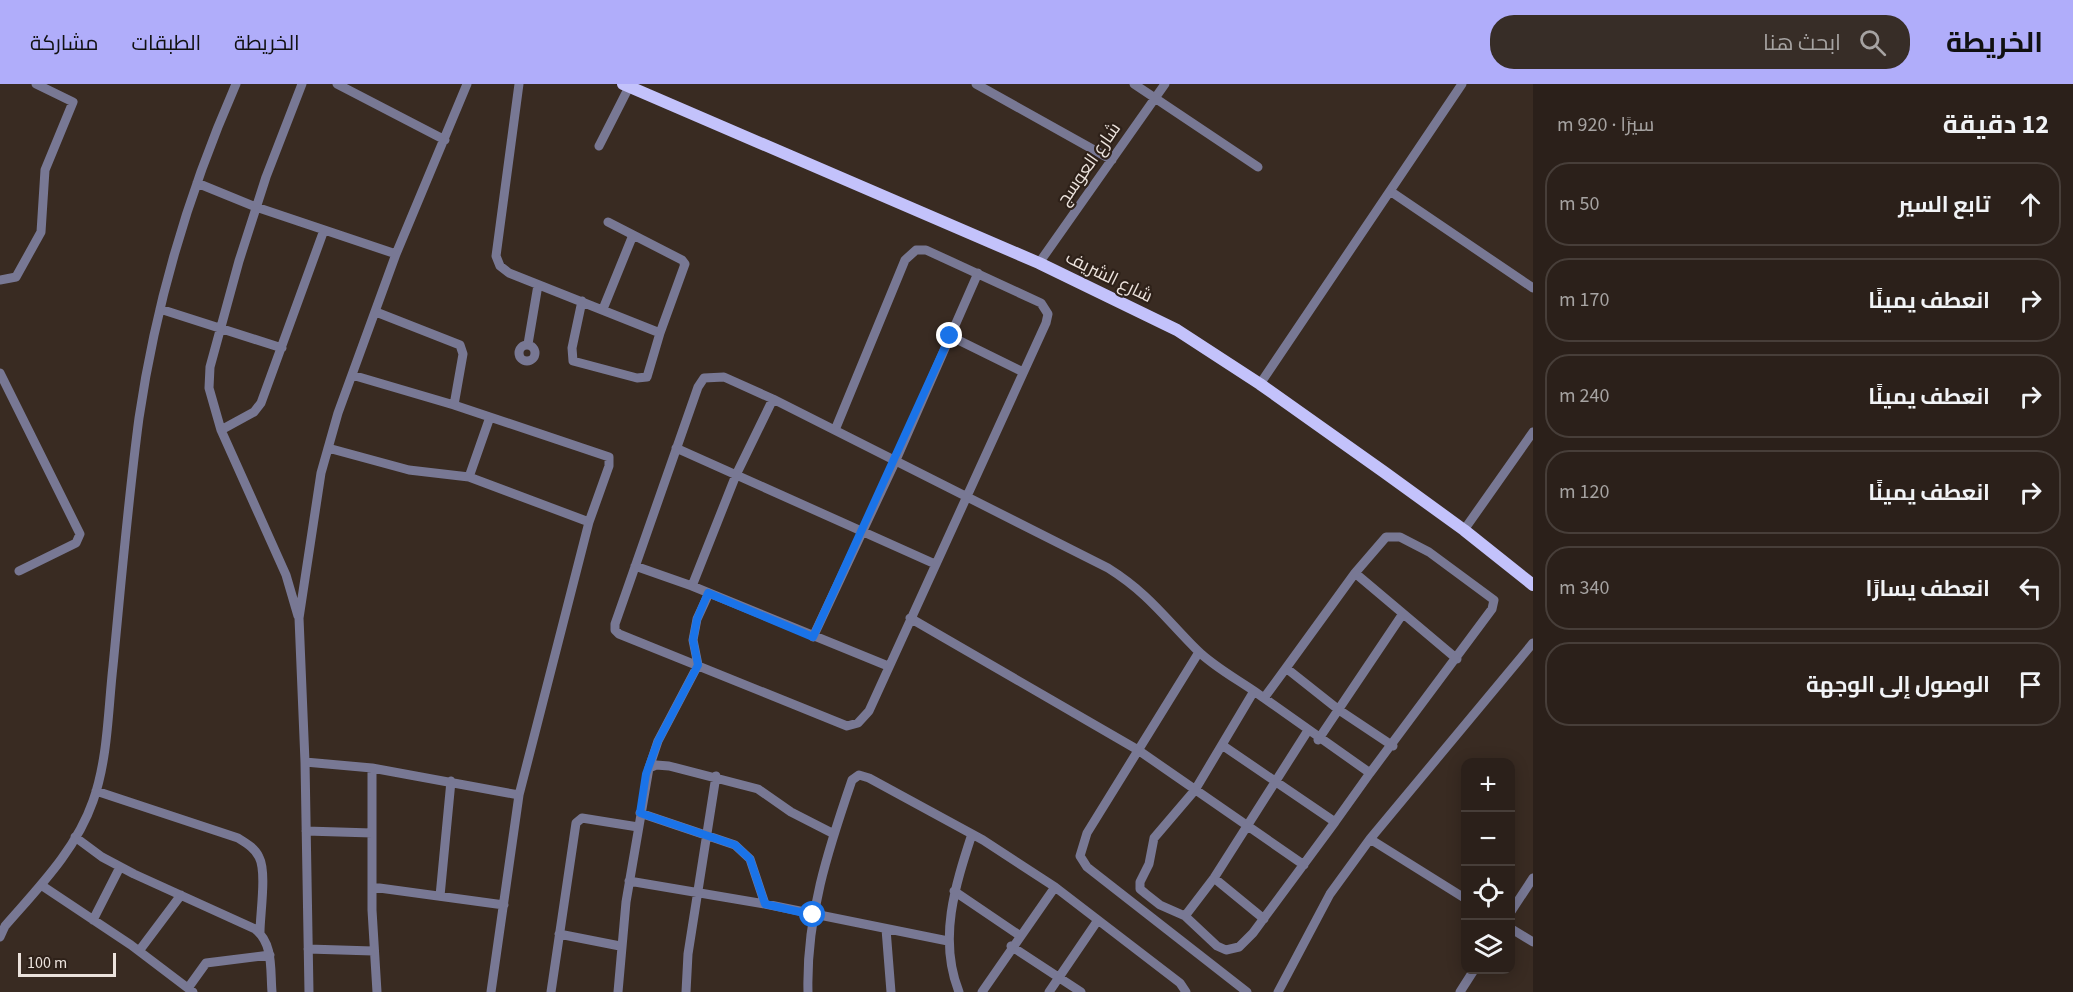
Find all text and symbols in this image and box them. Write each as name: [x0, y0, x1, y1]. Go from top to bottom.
search box: [1490, 15, 1910, 69]
text: الخريطة: [1946, 23, 2043, 63]
icon: search: [1856, 26, 1889, 59]
text: ابحث هنا: [1763, 27, 1841, 59]
text: مشاركة: [30, 28, 99, 58]
text: الطبقات: [132, 28, 201, 58]
text: الخريطة: [234, 28, 300, 58]
text: 12 دقيقة: [1943, 106, 2049, 143]
text: سيرًا · 920 m: [1557, 111, 1654, 139]
street label: شارع العوسج: [1051, 117, 1127, 211]
icon: ahead: [2014, 188, 2047, 221]
text: تابع السير: [1898, 189, 1990, 221]
text: 50 m: [1559, 190, 1599, 218]
street label: شارع الشريف: [1061, 245, 1157, 309]
icon: right: [2014, 284, 2047, 317]
text: انعطف يمينًا: [1868, 285, 1990, 317]
text: 170 m: [1559, 286, 1609, 314]
route end: [936, 322, 962, 348]
icon: right: [2014, 380, 2047, 413]
text: انعطف يمينًا: [1868, 381, 1990, 413]
text: 240 m: [1559, 382, 1609, 410]
icon: right: [2014, 476, 2047, 509]
text: انعطف يمينًا: [1868, 477, 1990, 509]
text: 120 m: [1559, 478, 1609, 506]
icon: left: [2014, 572, 2047, 605]
text: انعطف يسارًا: [1866, 573, 1990, 605]
text: 340 m: [1559, 574, 1609, 602]
icon: arrive: [2014, 668, 2047, 701]
text: الوصول إلى الوجهة: [1806, 669, 1990, 701]
map controls: [1461, 758, 1515, 974]
button: +: [1461, 758, 1515, 812]
button: −: [1461, 812, 1515, 866]
button: locate: [1461, 866, 1515, 920]
route start: [799, 901, 825, 927]
button: layers: [1461, 920, 1515, 974]
scale bar: [18, 950, 116, 978]
text: 100 m: [27, 952, 67, 974]

